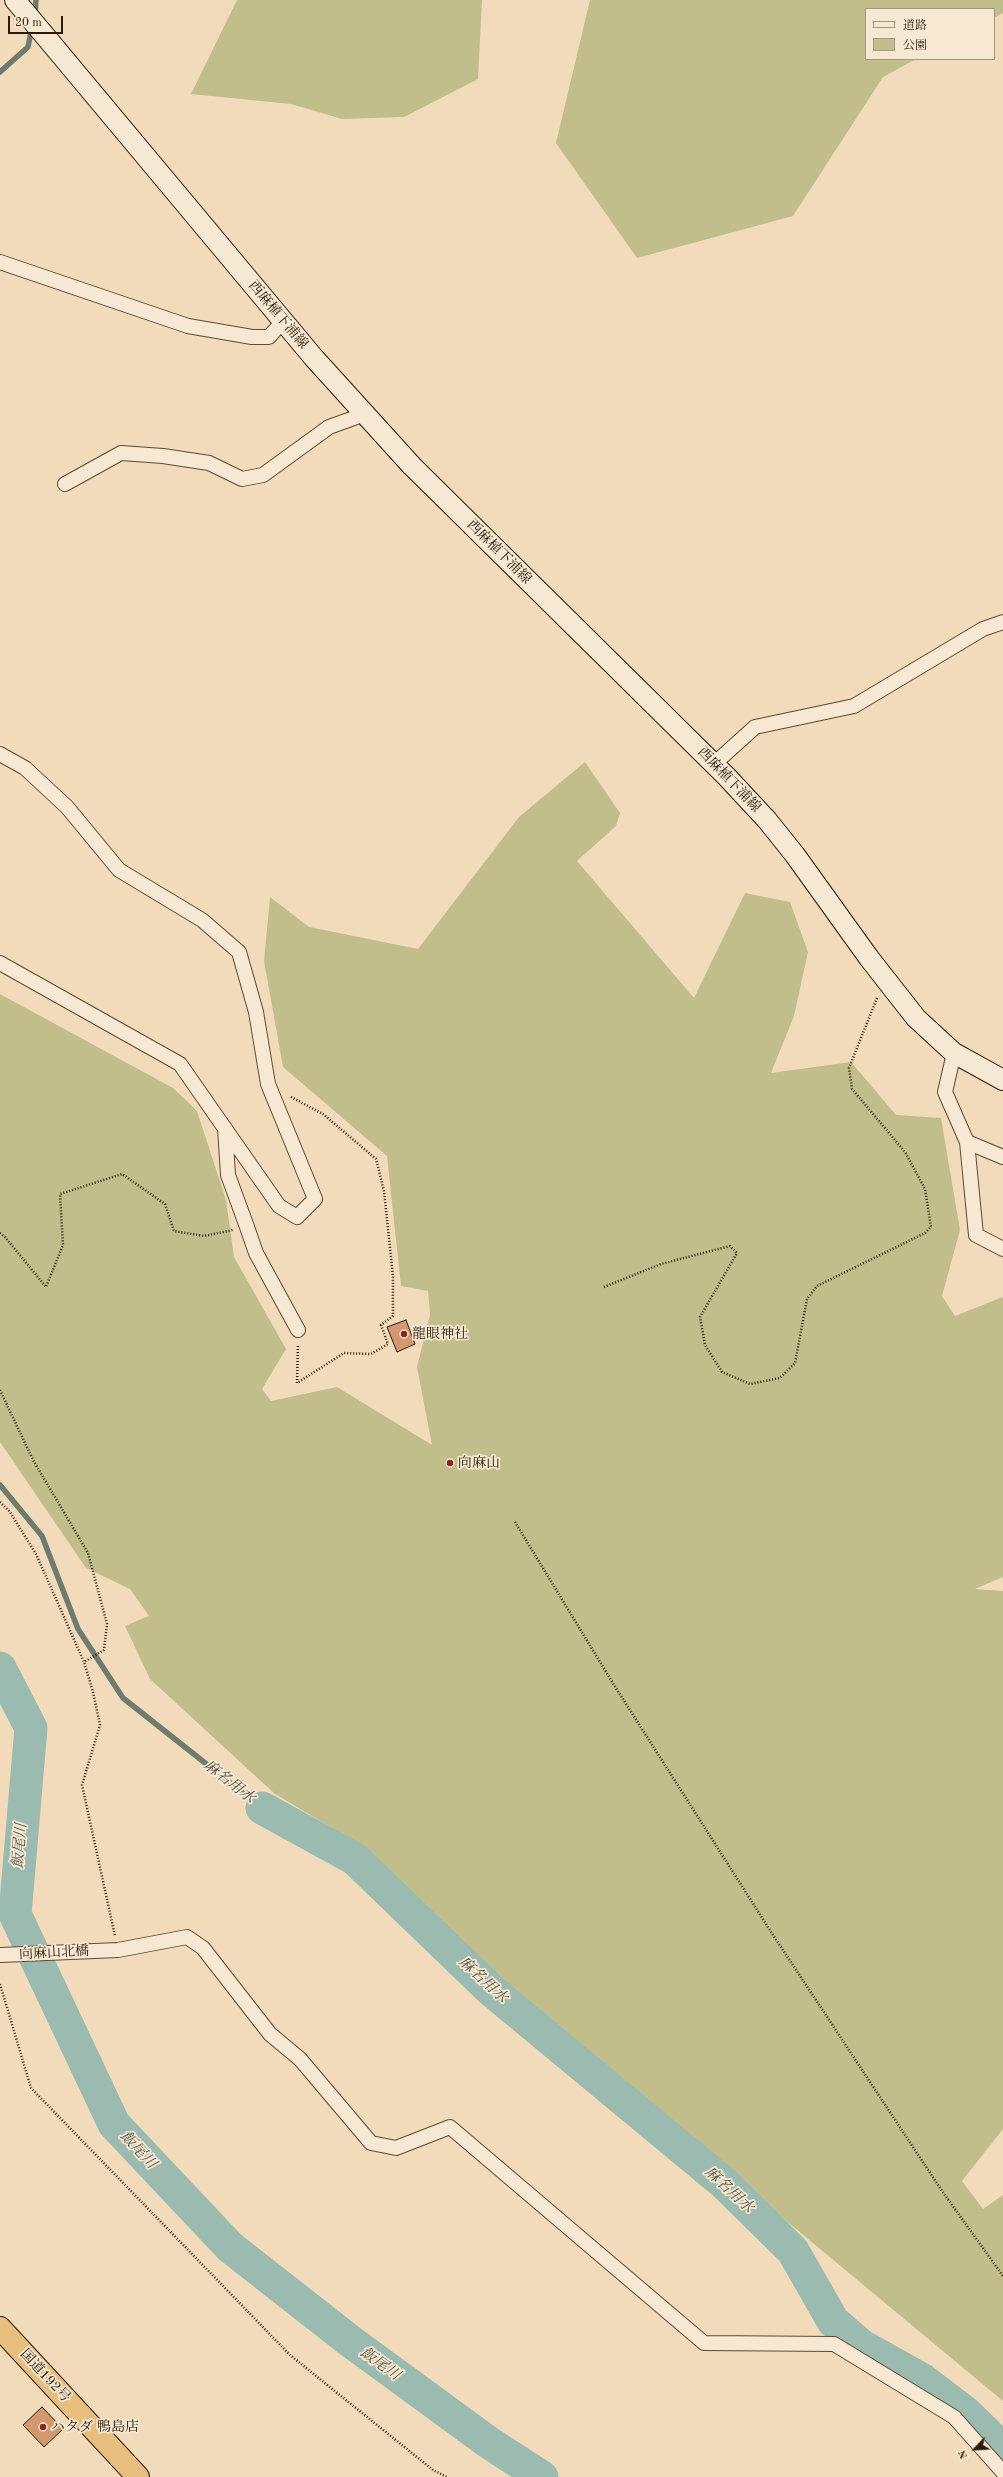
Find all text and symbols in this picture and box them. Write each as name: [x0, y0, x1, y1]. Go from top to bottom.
scale bar: [10, 8, 65, 34]
legend: [865, 8, 995, 60]
text: 20 m: [15, 17, 42, 29]
text: 道路: [903, 20, 927, 32]
text: 公園: [903, 40, 927, 52]
street label: 西麻植下浦線: [245, 277, 311, 353]
street label: 西麻植下浦線: [463, 516, 535, 588]
street label: 西麻植下浦線: [694, 744, 764, 816]
place label: 龍眼神社: [412, 1326, 468, 1342]
marker: 龍眼神社: [399, 1329, 409, 1339]
place label: 向麻山: [458, 1455, 500, 1471]
marker: 向麻山: [445, 1458, 455, 1468]
water label: 麻名用水: [200, 1756, 258, 1808]
water label: 飯尾川: [9, 1823, 31, 1869]
street label: 向麻山北橋: [19, 1943, 89, 1963]
water label: 麻名用水: [455, 1953, 511, 2007]
water label: 飯尾川: [116, 2127, 160, 2173]
water label: 麻名用水: [701, 2163, 757, 2217]
water label: 飯尾川: [357, 2343, 403, 2385]
street label: 国道192号: [16, 2346, 74, 2406]
place label: ハタダ 鴨島店: [51, 2419, 139, 2435]
marker: ハタダ 鴨島店: [38, 2422, 48, 2432]
north arrow: [955, 2429, 995, 2469]
text: N: [957, 2448, 970, 2460]

